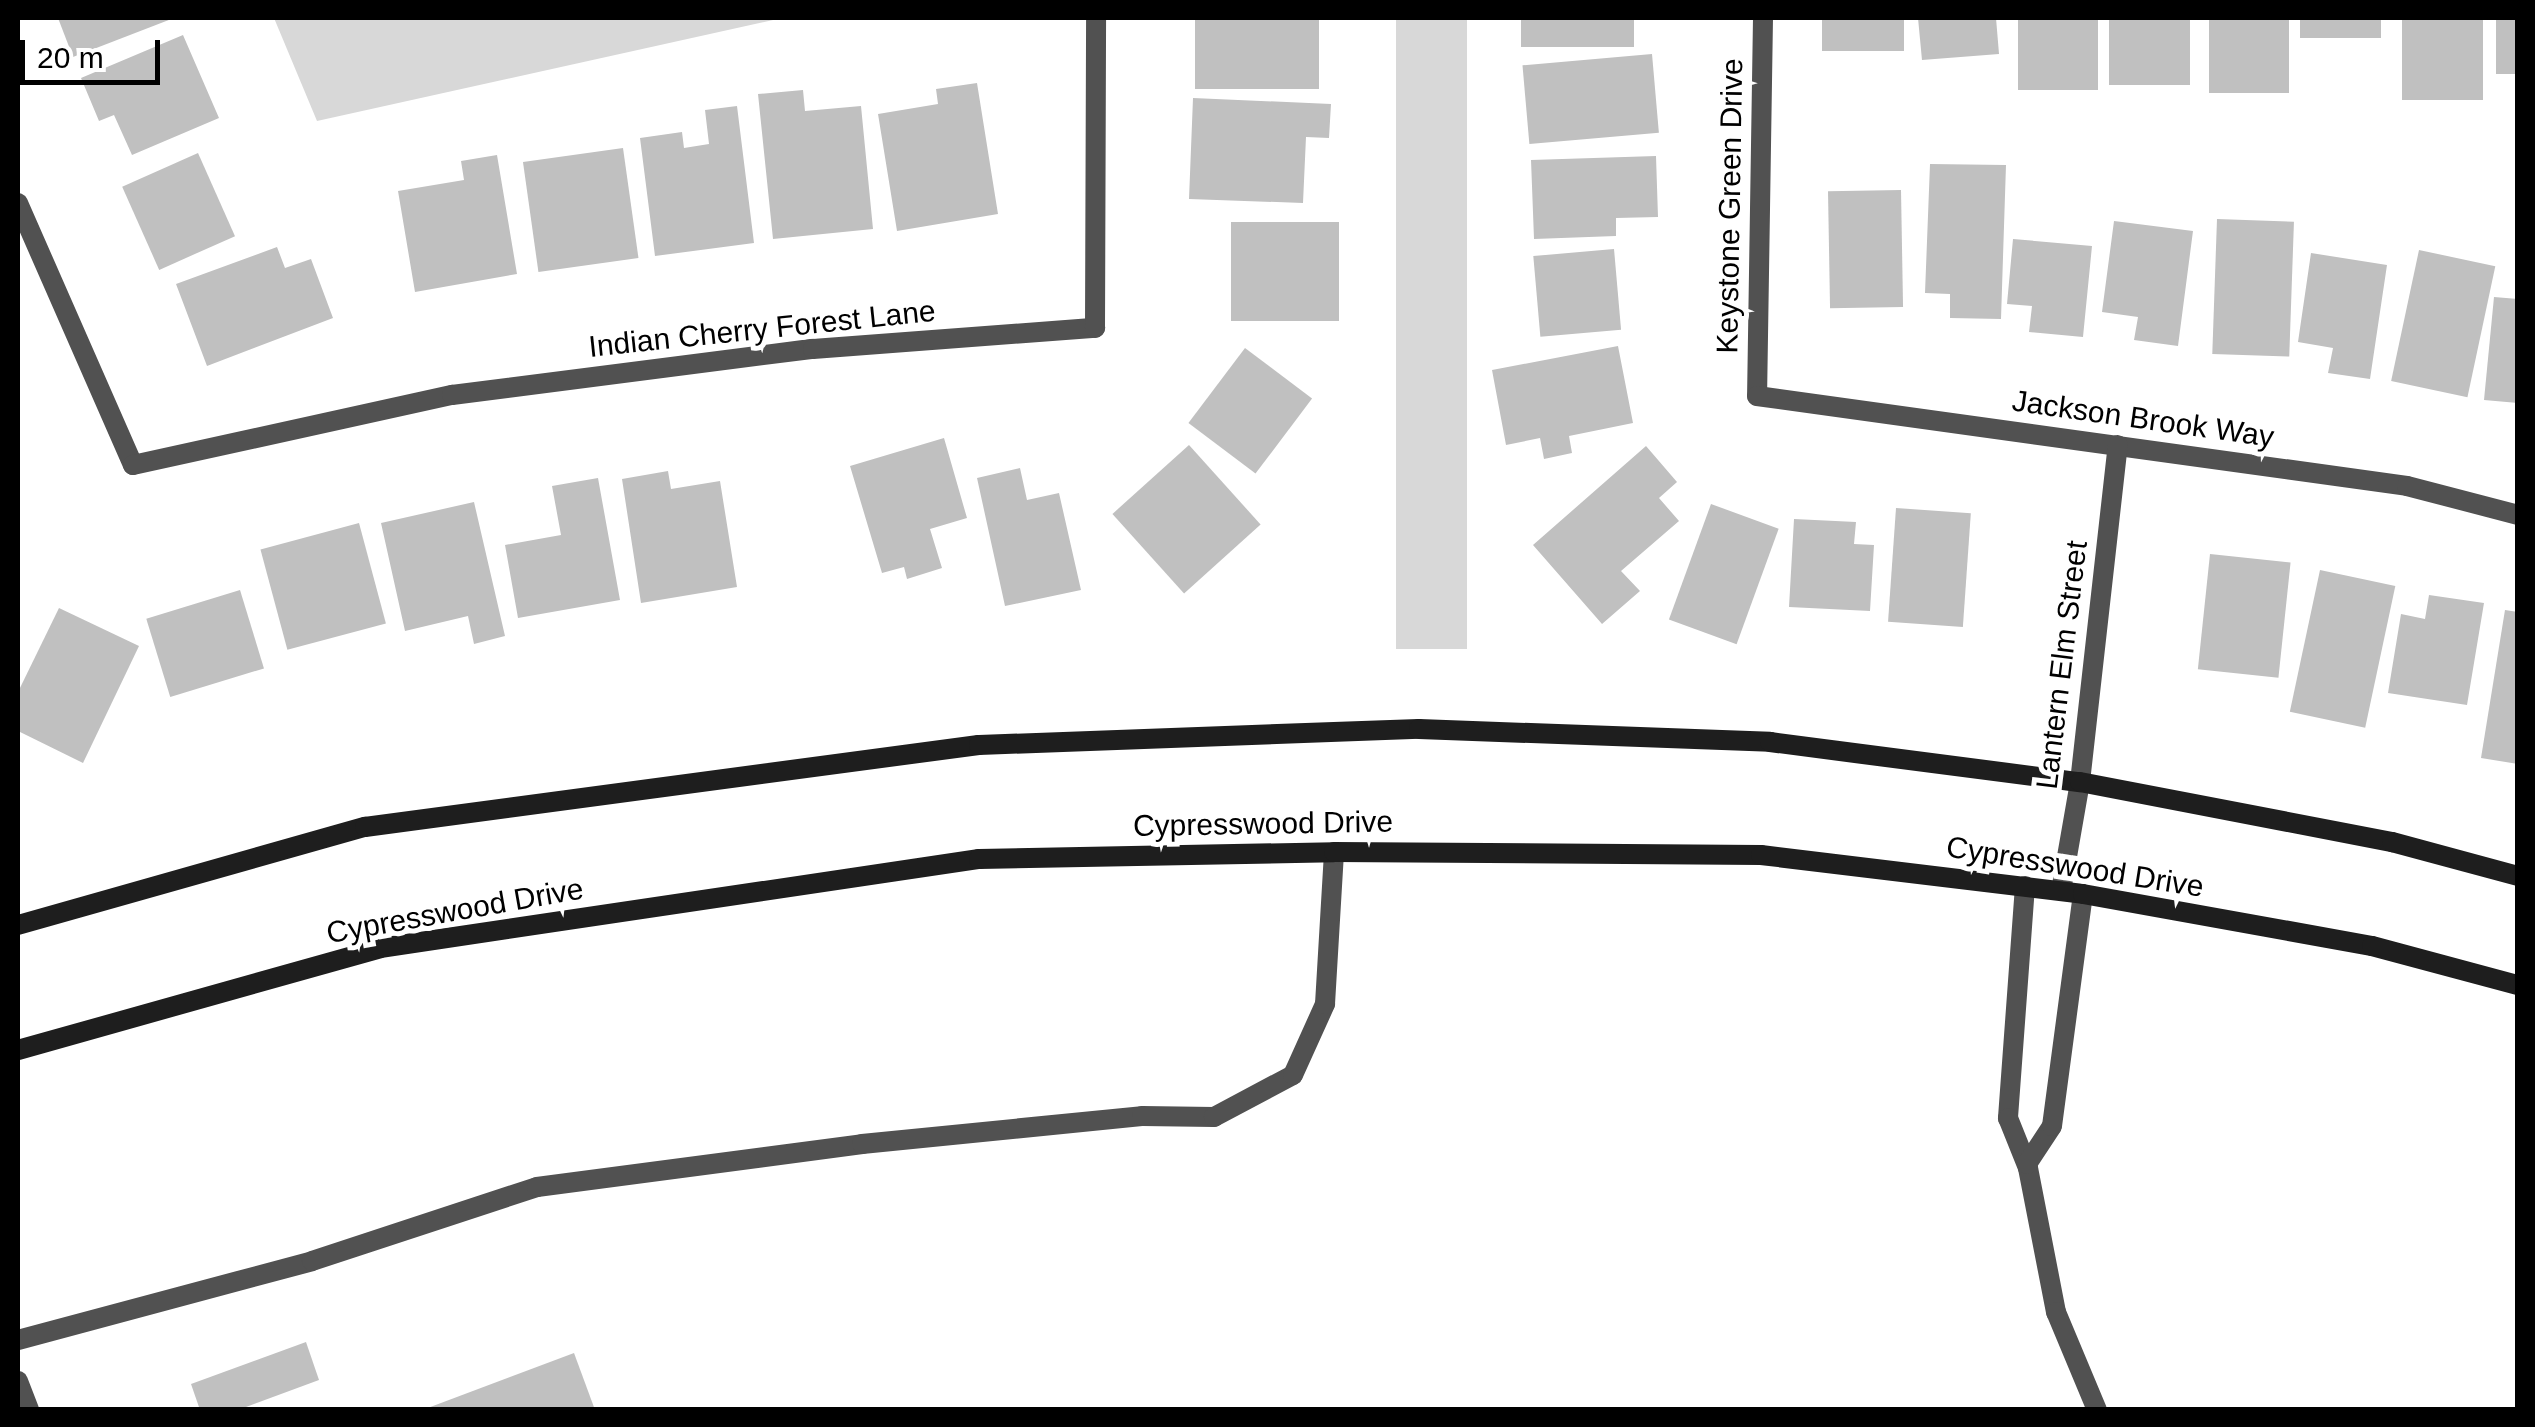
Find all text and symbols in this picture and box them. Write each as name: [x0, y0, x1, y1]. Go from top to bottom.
scale bar: [25, 20, 165, 82]
text: 20 m: [37, 41, 104, 74]
street label: Keystone Green Drive: [1709, 58, 1751, 354]
street label: Indian Cherry Forest Lane: [587, 293, 937, 365]
street label: Jackson Brook Way: [2010, 383, 2276, 455]
street label: Lantern Elm Street: [2029, 539, 2095, 791]
street label: Cypresswood Drive: [1133, 804, 1393, 844]
street label: Cypresswood Drive: [1944, 829, 2206, 905]
street label: Cypresswood Drive: [324, 871, 586, 951]

